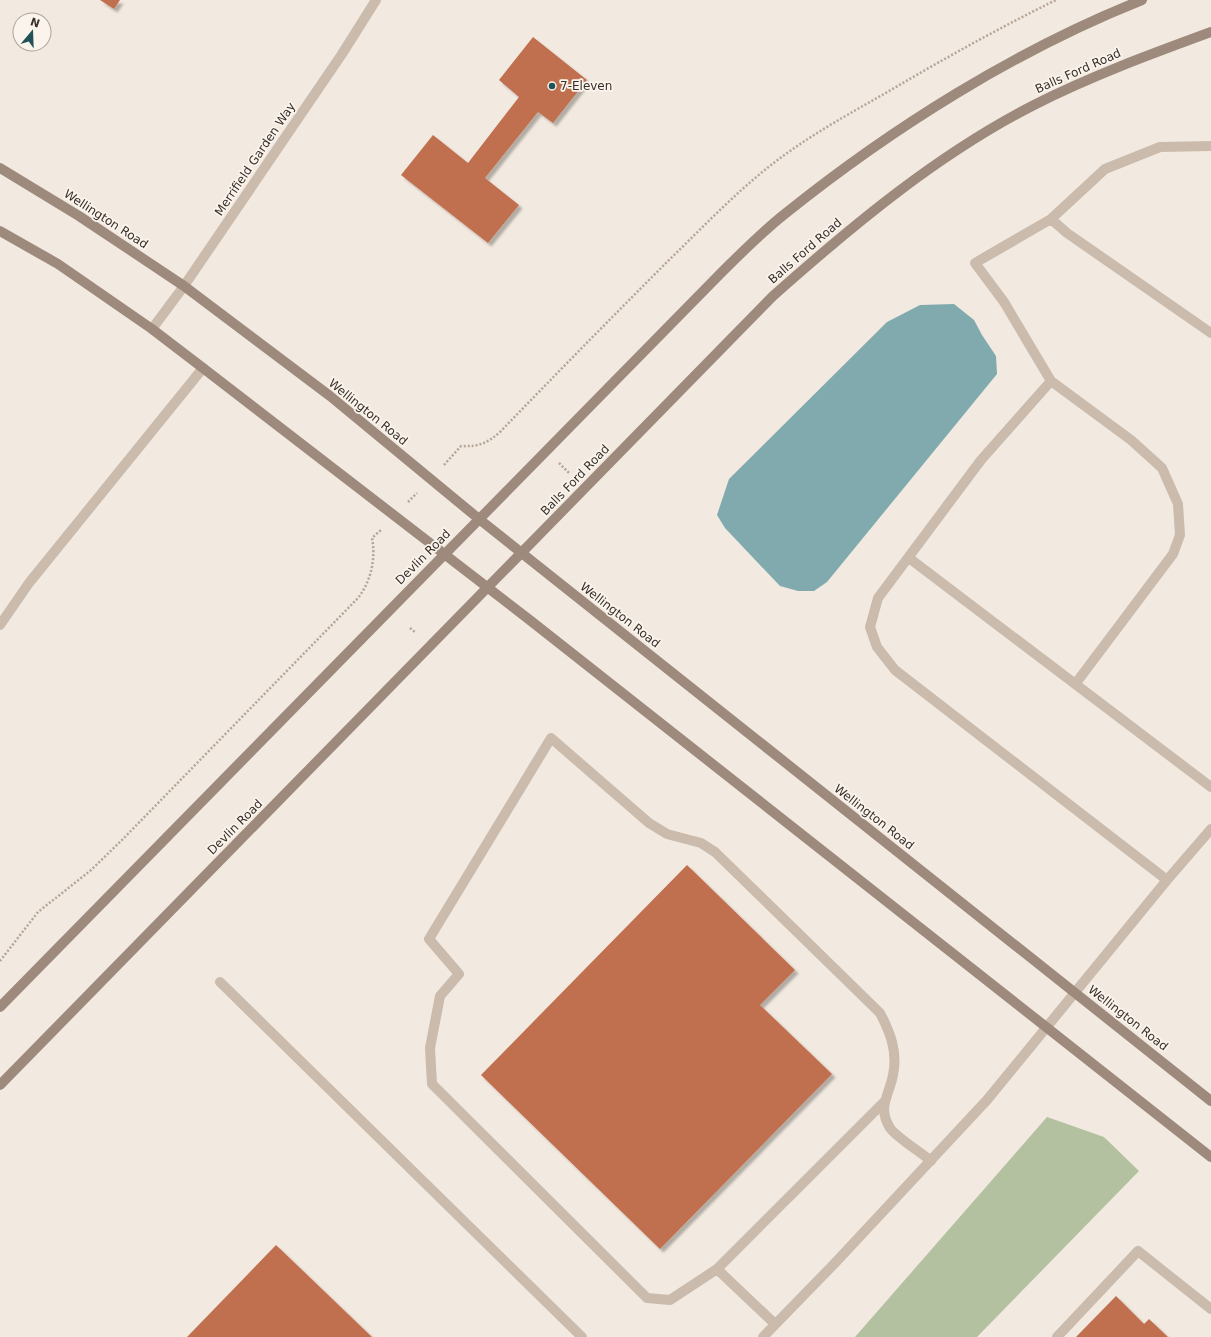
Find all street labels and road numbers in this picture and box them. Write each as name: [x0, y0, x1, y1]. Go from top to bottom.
street label: Balls Ford Road: [1033, 46, 1123, 96]
street label: Merrifield Garden Way: [212, 100, 298, 218]
street label: Wellington Road: [61, 187, 151, 251]
street label: Balls Ford Road: [766, 215, 844, 287]
street label: Wellington Road: [326, 376, 410, 448]
street label: Balls Ford Road: [538, 442, 612, 518]
street label: Devlin Road: [393, 527, 453, 587]
street label: Wellington Road: [577, 580, 663, 650]
street label: Wellington Road: [831, 782, 917, 852]
street label: Devlin Road: [205, 797, 265, 857]
street label: Wellington Road: [1085, 983, 1171, 1053]

